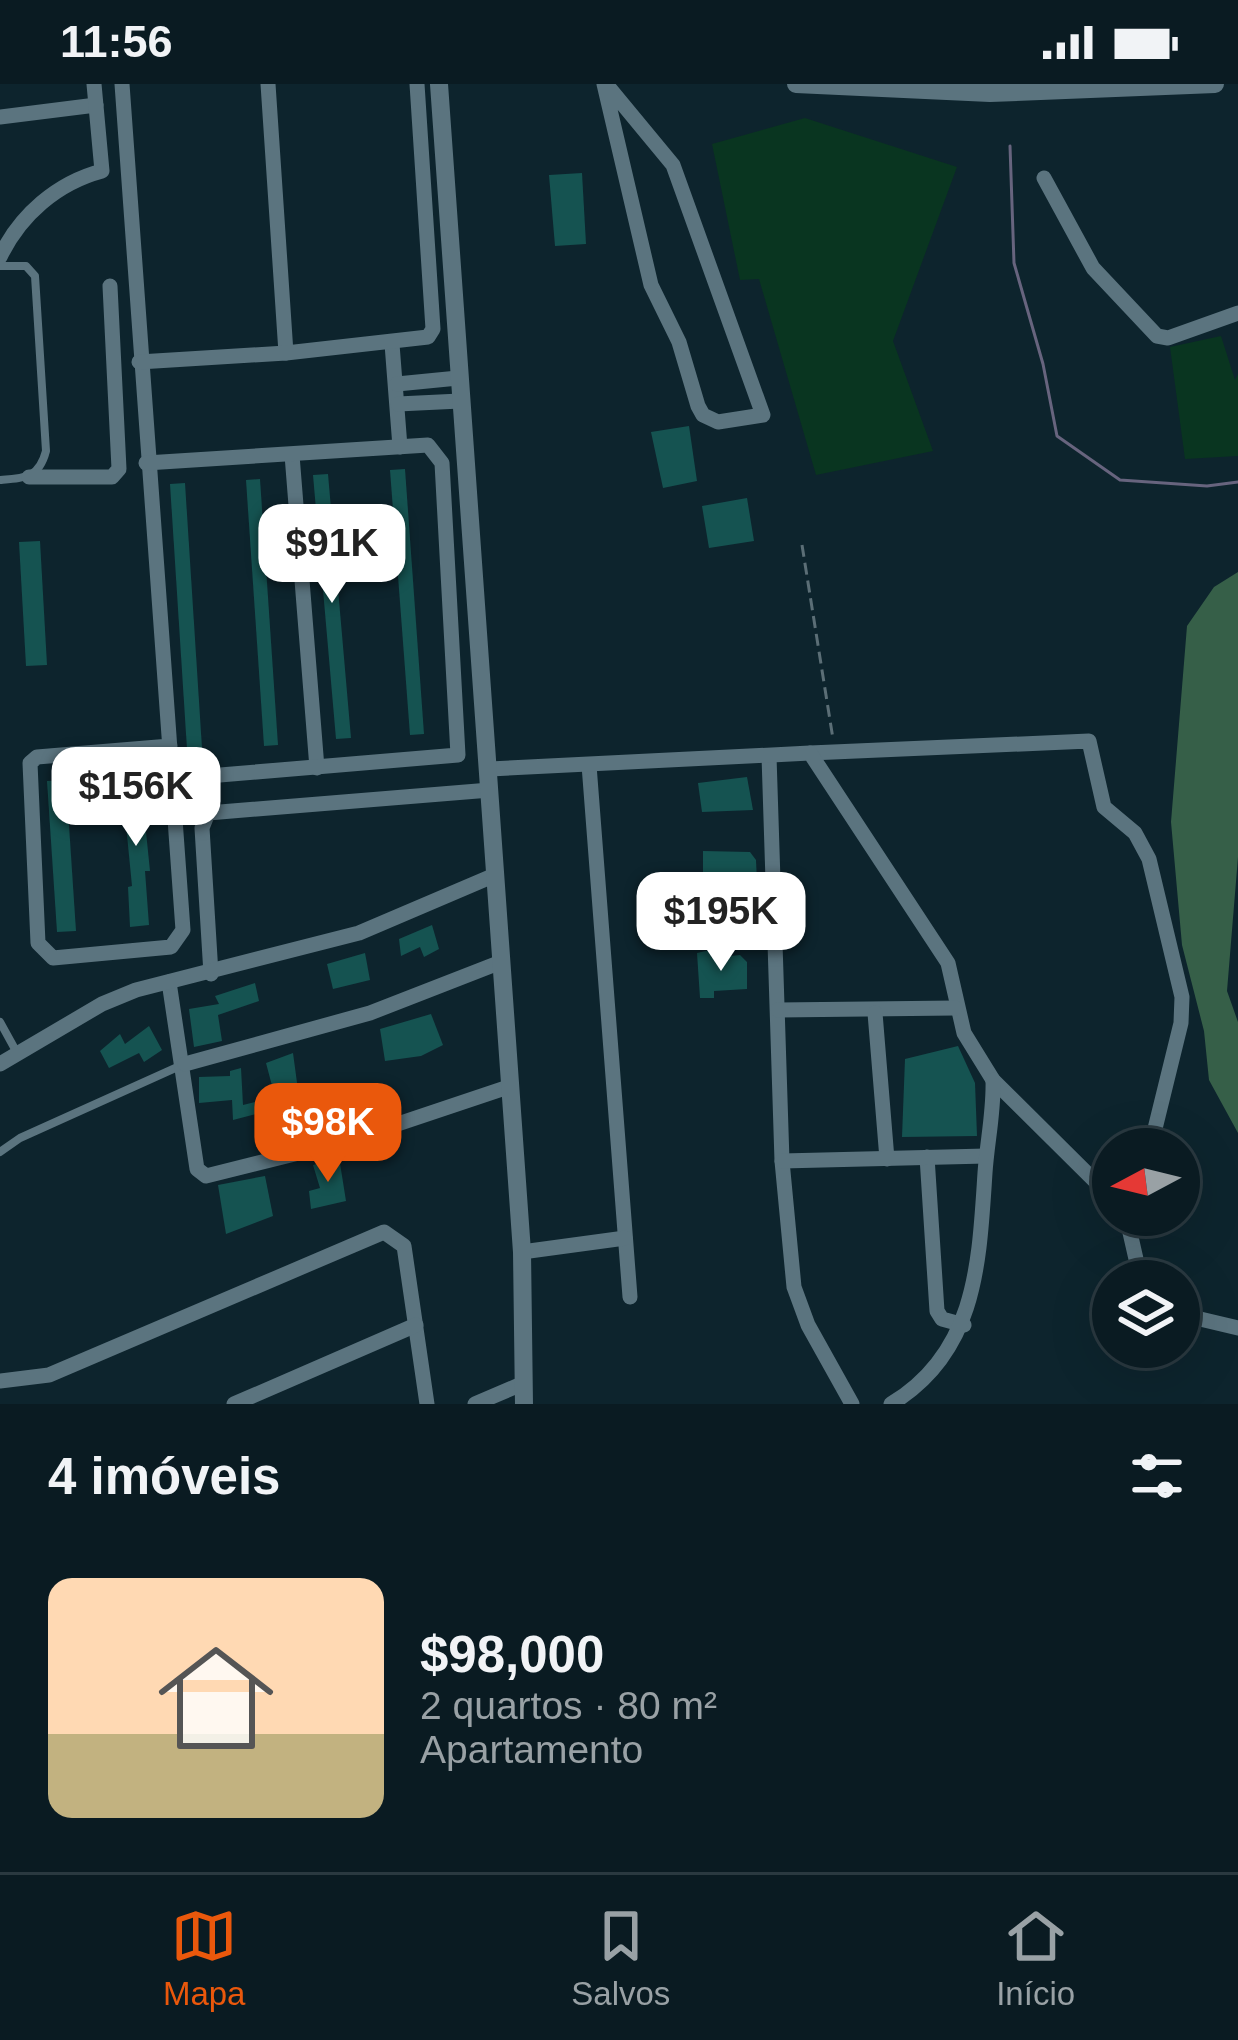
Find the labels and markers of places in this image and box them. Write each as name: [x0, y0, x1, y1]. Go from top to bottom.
pin: $91K: [261, 504, 403, 606]
pin: $156K: [52, 747, 220, 849]
pin: $195K: [637, 872, 805, 974]
pin: $98K: [257, 1083, 399, 1185]

